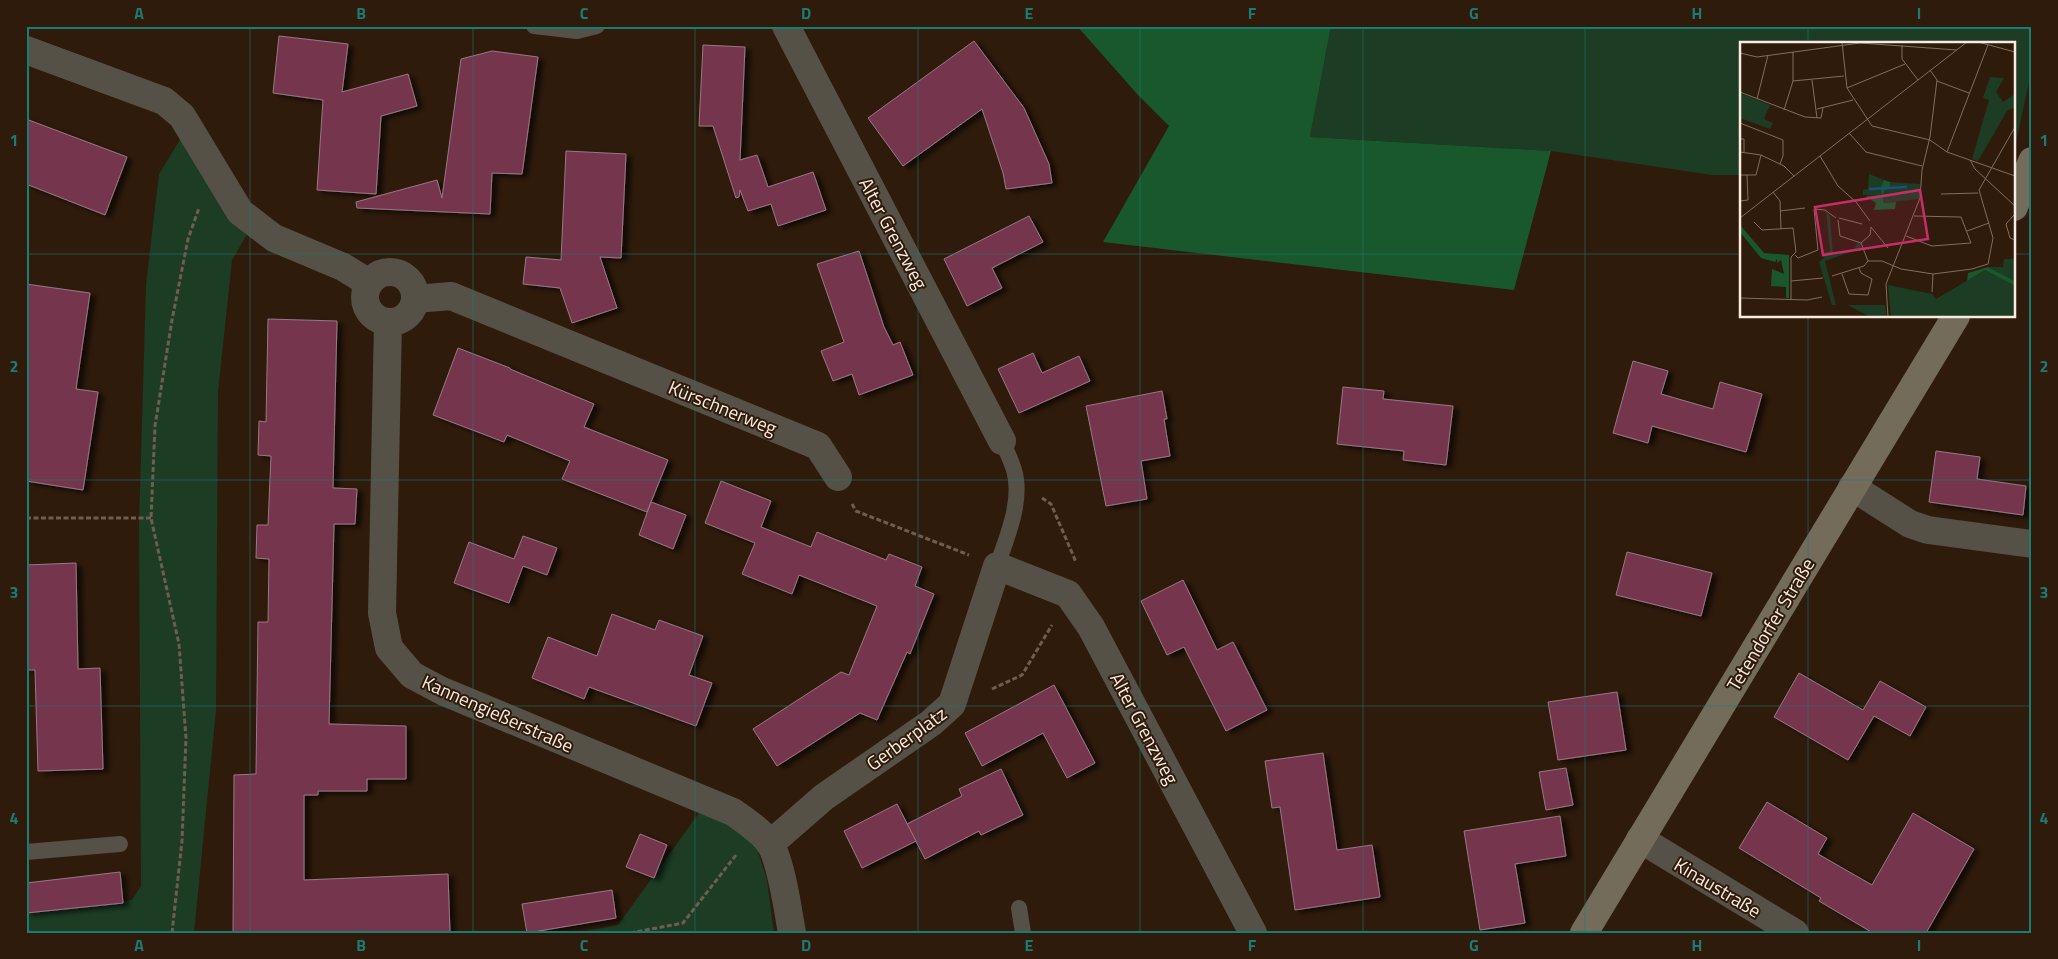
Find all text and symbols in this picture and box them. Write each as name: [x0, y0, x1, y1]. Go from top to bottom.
text: A: [134, 1, 144, 25]
text: B: [356, 1, 366, 25]
text: C: [580, 1, 589, 25]
text: D: [801, 1, 811, 25]
text: E: [1025, 1, 1034, 25]
text: F: [1248, 1, 1257, 25]
text: G: [1469, 1, 1479, 25]
text: H: [1692, 1, 1702, 25]
text: I: [1917, 1, 1921, 25]
inset map: [1740, 42, 2016, 318]
text: 1: [10, 128, 18, 152]
text: 1: [2040, 128, 2048, 152]
street label: Alter Grenzweg: [852, 172, 936, 294]
text: 2: [10, 354, 18, 378]
text: 2: [2040, 354, 2048, 378]
street label: Kürschnerweg: [664, 372, 782, 442]
street label: Tetendorfer Straße: [1719, 552, 1821, 696]
text: 3: [10, 580, 18, 604]
text: 3: [2040, 580, 2048, 604]
street label: Kannengießerstraße: [418, 667, 578, 759]
street label: Alter Grenzweg: [1103, 667, 1187, 789]
street label: Gerberplatz: [860, 699, 952, 777]
text: 4: [10, 806, 19, 830]
text: 4: [2040, 806, 2049, 830]
street label: Kinaustraße: [1669, 850, 1767, 924]
text: A: [134, 933, 144, 957]
text: B: [356, 933, 366, 957]
text: C: [580, 933, 589, 957]
text: D: [801, 933, 811, 957]
text: E: [1025, 933, 1034, 957]
text: F: [1248, 933, 1257, 957]
text: G: [1469, 933, 1479, 957]
text: H: [1692, 933, 1702, 957]
text: I: [1917, 933, 1921, 957]

